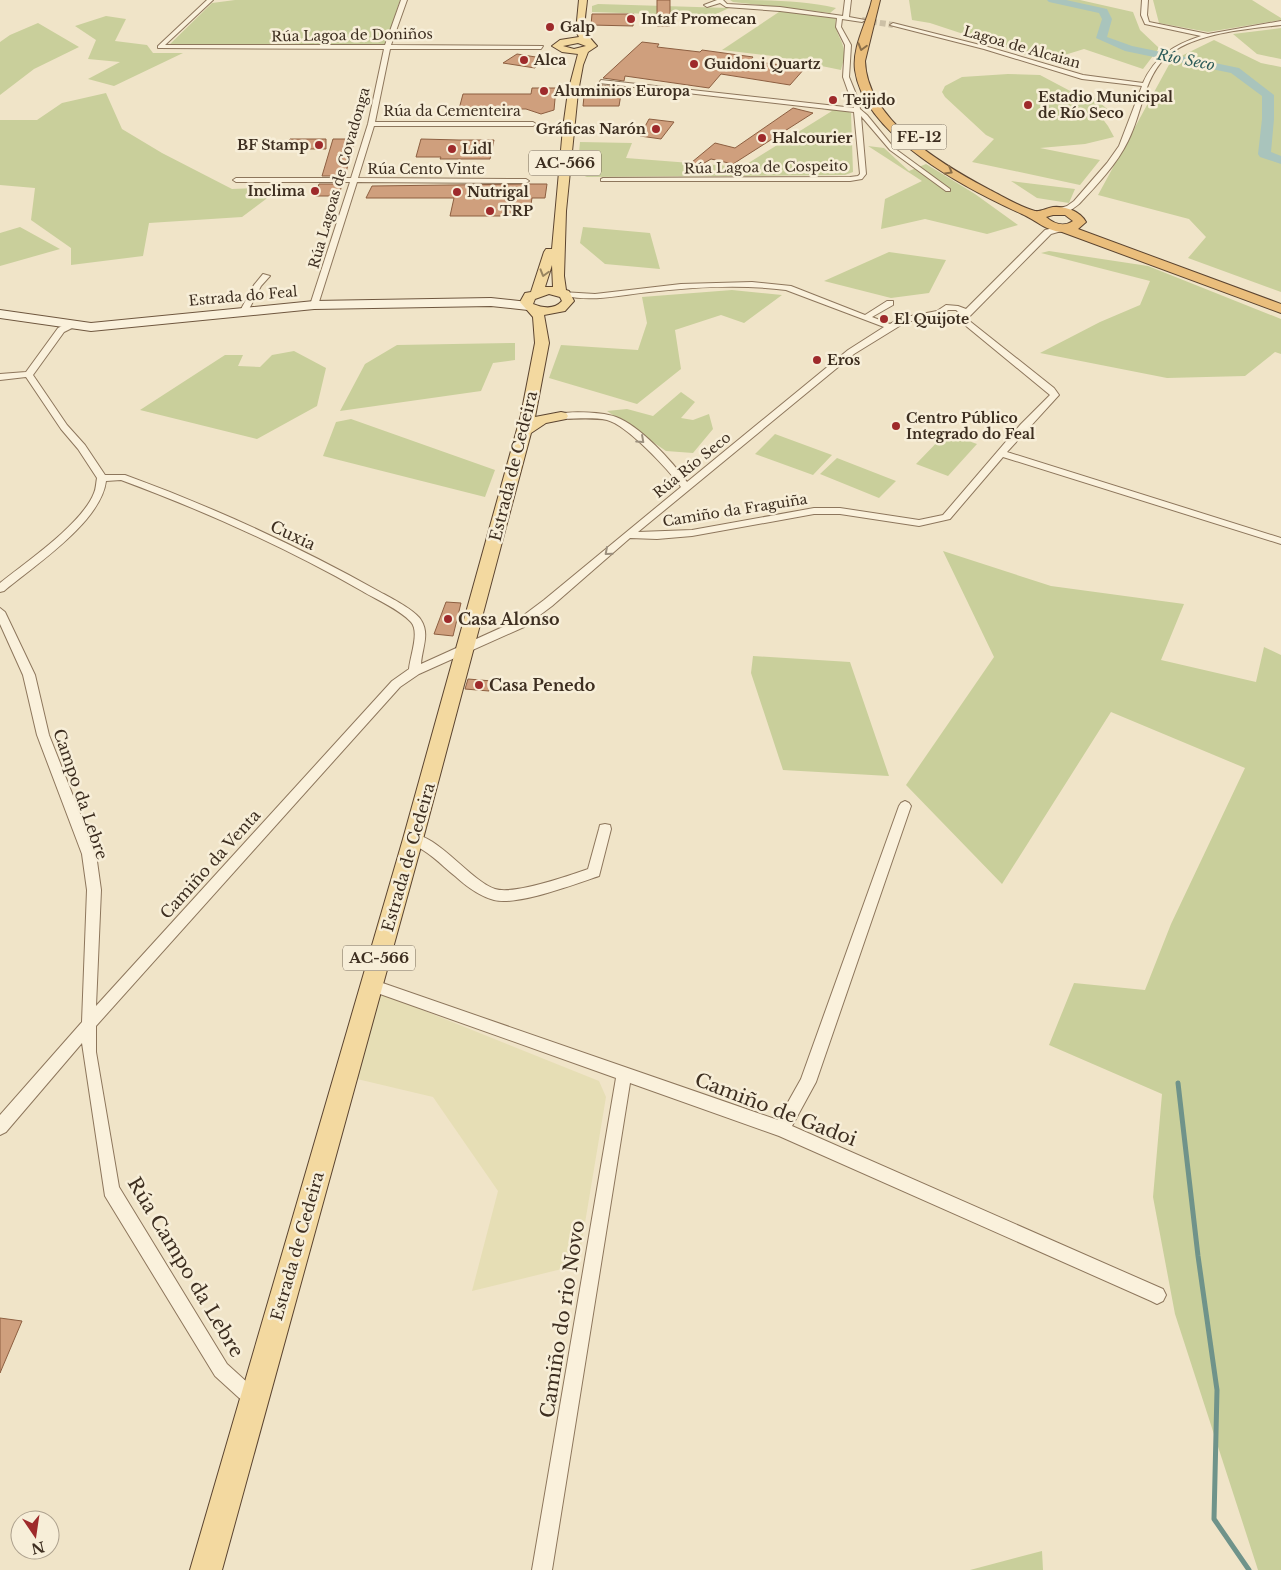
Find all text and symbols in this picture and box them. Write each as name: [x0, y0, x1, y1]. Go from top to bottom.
place label: Intaf Promecan: [641, 10, 756, 28]
marker: Intaf Promecan: [625, 13, 637, 25]
place label: Galp: [560, 18, 595, 36]
marker: Galp: [544, 21, 556, 33]
street label: Lagoa de Alcaian: [961, 22, 1083, 72]
street label: Rúa Lagoa de Doniños: [271, 25, 433, 45]
one-way arrow: [858, 42, 868, 50]
water label: Río Seco: [1155, 44, 1217, 74]
place label: Alca: [533, 51, 566, 69]
marker: Alca: [518, 54, 530, 66]
place label: Guidoni Quartz: [704, 55, 821, 73]
marker: Guidoni Quartz: [688, 58, 700, 70]
place label: Aluminios Europa: [553, 82, 690, 100]
street label: Rúa Lagoas de Covadonga: [304, 85, 374, 271]
marker: Aluminios Europa: [538, 85, 550, 97]
place label: Estadio Municipal de Río Seco: [1038, 88, 1173, 122]
place label: Teijido: [843, 91, 895, 109]
marker: Teijido: [827, 94, 839, 106]
marker: Estadio Municipal de Río Seco: [1022, 99, 1034, 111]
street label: Rúa da Cementeira: [383, 102, 521, 120]
place label: Gráficas Narón: [536, 120, 646, 138]
marker: Gráficas Narón: [650, 123, 662, 135]
road number: FE-12: [892, 124, 946, 150]
place label: Halcourier: [772, 129, 853, 147]
marker: Halcourier: [756, 132, 768, 144]
place label: BF Stamp: [237, 136, 309, 154]
marker: BF Stamp: [313, 139, 325, 151]
place label: Lidl: [462, 140, 492, 158]
marker: Lidl: [446, 143, 458, 155]
road number: AC-566: [529, 150, 601, 176]
street label: Rúa Lagoa de Cospeito: [684, 157, 848, 177]
street label: Rúa Cento Vinte: [367, 160, 485, 178]
one-way arrow: [944, 165, 953, 175]
place label: Inclima: [247, 182, 305, 200]
place label: Nutrigal: [467, 183, 529, 201]
marker: Inclima: [309, 185, 321, 197]
marker: Nutrigal: [451, 186, 463, 198]
place label: TRP: [500, 202, 533, 220]
marker: TRP: [484, 205, 496, 217]
one-way arrow: [540, 268, 550, 276]
street label: Estrada do Feal: [188, 282, 299, 310]
place label: El Quijote: [894, 310, 969, 328]
marker: El Quijote: [878, 313, 890, 325]
place label: Eros: [827, 351, 861, 369]
marker: Eros: [811, 354, 823, 366]
street label: Estrada de Cedeira: [485, 389, 541, 543]
place label: Centro Público Integrado do Feal: [906, 409, 1035, 443]
marker: Centro Público Integrado do Feal: [890, 420, 902, 432]
street label: Rúa Río Seco: [650, 428, 734, 502]
one-way arrow: [635, 434, 644, 443]
street label: Camiño da Fraguiña: [661, 490, 809, 530]
street label: Cuxia: [267, 516, 319, 554]
one-way arrow: [605, 546, 614, 555]
place label: Casa Alonso: [458, 609, 559, 629]
marker: Casa Alonso: [442, 613, 454, 625]
place label: Casa Penedo: [489, 675, 595, 695]
marker: Casa Penedo: [473, 679, 485, 691]
street label: Campo da Lebre: [49, 726, 113, 862]
street label: Estrada de Cedeira: [377, 780, 439, 934]
street label: Camiño da Venta: [156, 805, 264, 923]
road number: AC-566: [343, 946, 415, 970]
street label: Camiño de Gadoi: [692, 1068, 861, 1151]
street label: Estrada de Cedeira: [266, 1169, 328, 1323]
street label: Rúa Campo da Lebre: [123, 1173, 248, 1361]
street label: Camiño do rio Novo: [535, 1219, 589, 1420]
north arrow: [10, 1510, 60, 1560]
text: N: [29, 1537, 46, 1558]

